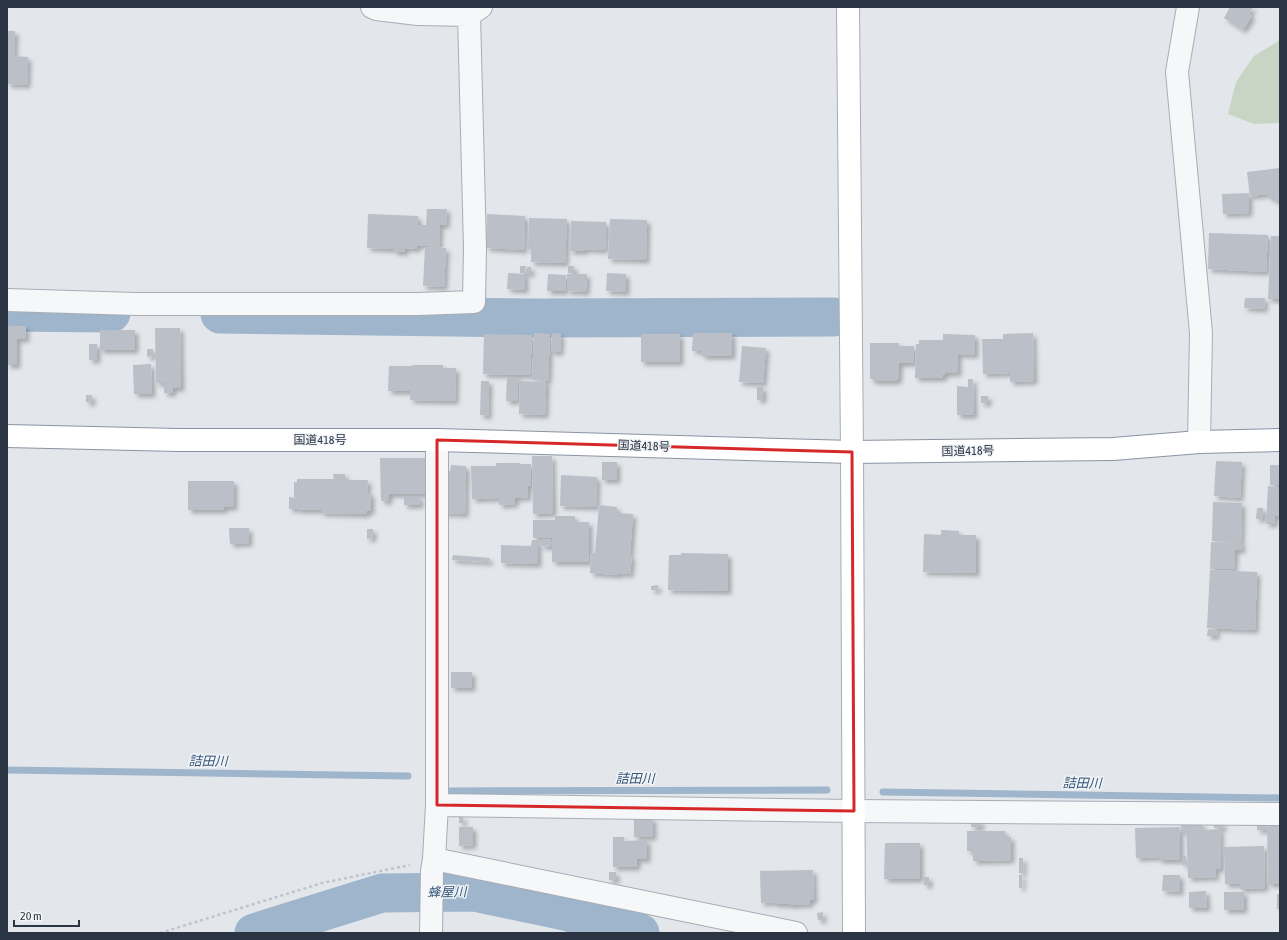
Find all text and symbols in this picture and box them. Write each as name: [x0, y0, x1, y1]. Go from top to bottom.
street label: 国道418号: [294, 433, 346, 447]
street label: 国道418号: [617, 438, 671, 454]
street label: 国道418号: [941, 444, 995, 458]
water label: 詰田川: [188, 753, 230, 769]
water label: 詰田川: [615, 771, 656, 786]
water label: 詰田川: [1062, 775, 1104, 791]
water label: 蜂屋川: [427, 884, 469, 900]
scale bar: [14, 902, 79, 928]
text: 20 m: [20, 909, 42, 923]

